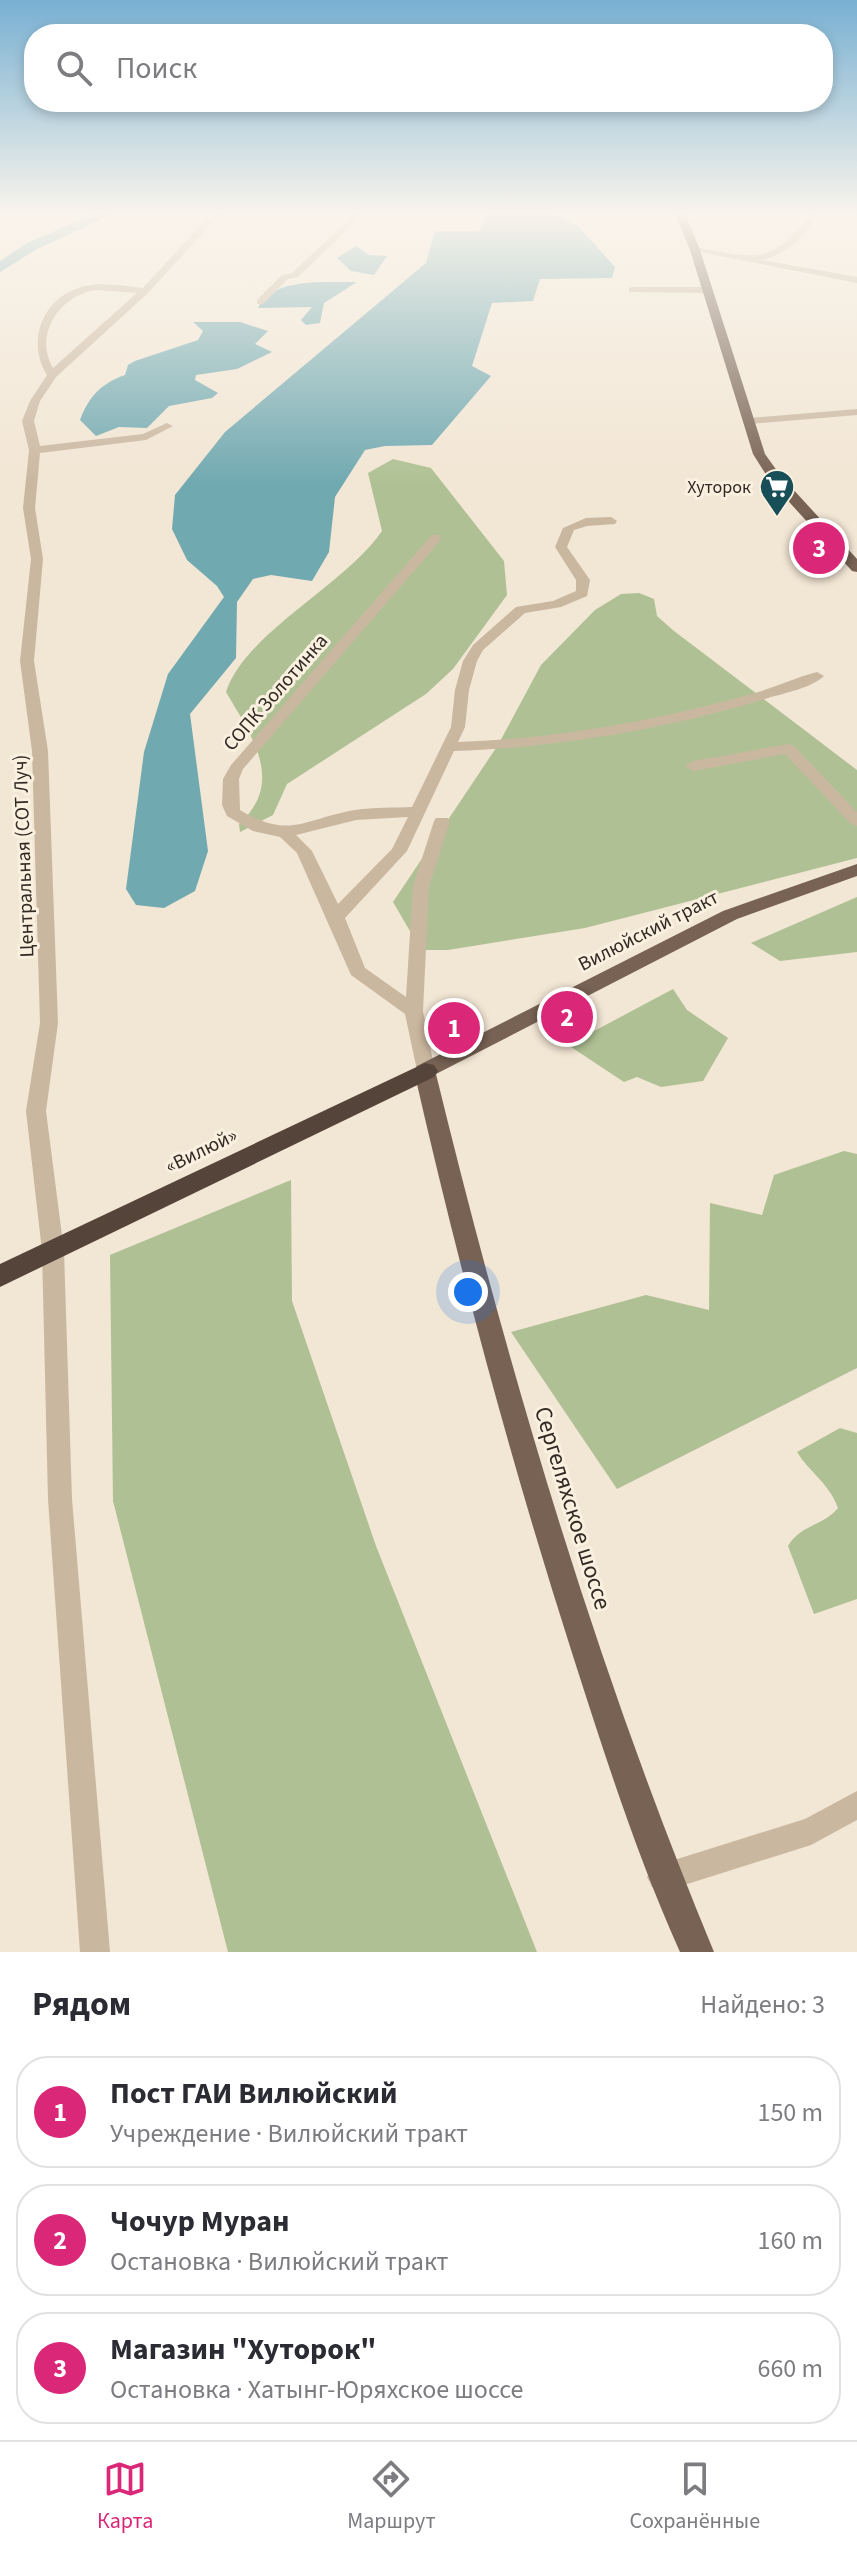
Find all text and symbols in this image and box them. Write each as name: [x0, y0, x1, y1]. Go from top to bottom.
search box: [24, 24, 833, 112]
icon: search: [52, 46, 96, 90]
text: Поиск: [116, 47, 197, 90]
supermarket icon: Хуторок: [758, 468, 796, 518]
place label: Хуторок: [687, 475, 751, 500]
pin: 3: [793, 518, 845, 578]
street label: СОПК Золотинка: [217, 628, 335, 757]
street label: Центральная (СОТ Луч): [6, 754, 42, 958]
street label: Вилюйский тракт: [573, 883, 724, 978]
pin: 2: [541, 987, 593, 1047]
pin: 1: [428, 998, 480, 1058]
street label: «Вилюй»: [161, 1121, 242, 1180]
your location: [448, 1272, 488, 1312]
street label: Сергеляхское шоссе: [525, 1402, 620, 1614]
text: Рядом: [32, 1980, 131, 2029]
text: Найдено: 3: [700, 1986, 825, 2023]
text: Пост ГАИ Вилюйский: [110, 2072, 397, 2115]
text: 1: [53, 2094, 67, 2131]
text: 150 m: [757, 2094, 823, 2131]
text: Учреждение · Вилюйский тракт: [110, 2115, 468, 2152]
text: Чочур Муран: [110, 2200, 290, 2243]
text: 2: [53, 2222, 67, 2259]
text: 160 m: [757, 2222, 823, 2259]
text: Остановка · Вилюйский тракт: [110, 2243, 448, 2280]
text: Магазин "Хуторок": [110, 2328, 376, 2371]
text: 3: [53, 2350, 67, 2387]
text: 660 m: [757, 2350, 823, 2387]
text: Остановка · Хатынг-Юряхское шоссе: [110, 2371, 523, 2408]
tab: Карта: [97, 2457, 153, 2537]
tab: Маршрут: [347, 2457, 436, 2537]
tab: Сохранённые: [629, 2457, 760, 2537]

